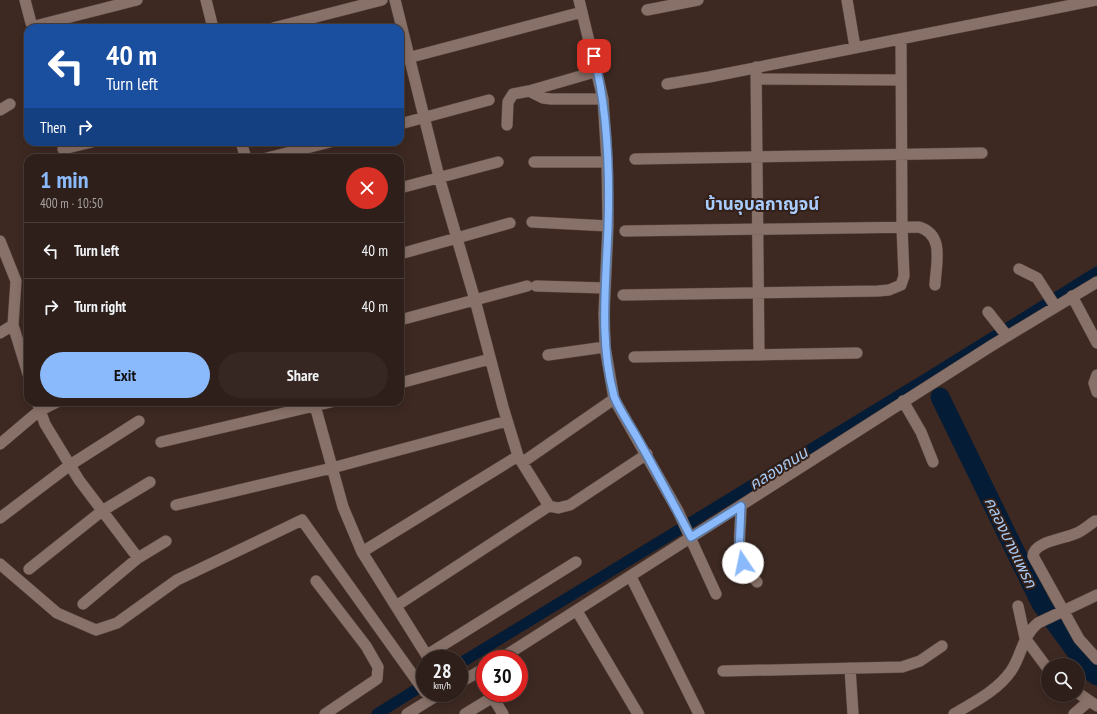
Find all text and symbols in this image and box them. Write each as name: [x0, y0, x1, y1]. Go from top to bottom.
text: 40 m: [106, 36, 157, 73]
pin: [577, 39, 611, 73]
icon: left: [40, 40, 92, 92]
icon: arrive: [583, 45, 605, 67]
text: Turn left: [106, 72, 158, 95]
icon: right: [74, 116, 96, 138]
text: Then: [40, 118, 66, 137]
text: 1 min: [40, 164, 88, 195]
button: close: [346, 167, 388, 209]
district label: บ้านอุบลกาญจน์: [705, 193, 819, 215]
text: 400 m · 10:50: [40, 195, 103, 212]
icon: left: [40, 240, 62, 262]
text: Turn left: [74, 241, 119, 260]
text: 40 m: [362, 241, 388, 260]
icon: right: [40, 296, 62, 318]
text: Turn right: [74, 297, 126, 316]
text: 40 m: [362, 297, 388, 316]
button: Exit: [40, 352, 210, 398]
button: Share: [218, 352, 388, 398]
water label: คลองถนน: [745, 441, 812, 494]
water label: คลองบางแพรก: [980, 493, 1042, 592]
position arrow: [722, 542, 764, 584]
speed limit sign: 30: [476, 650, 528, 702]
text: 28: [432, 658, 452, 684]
map controls: [1041, 658, 1085, 702]
button: search: [1041, 658, 1085, 702]
text: km/h: [433, 679, 451, 692]

